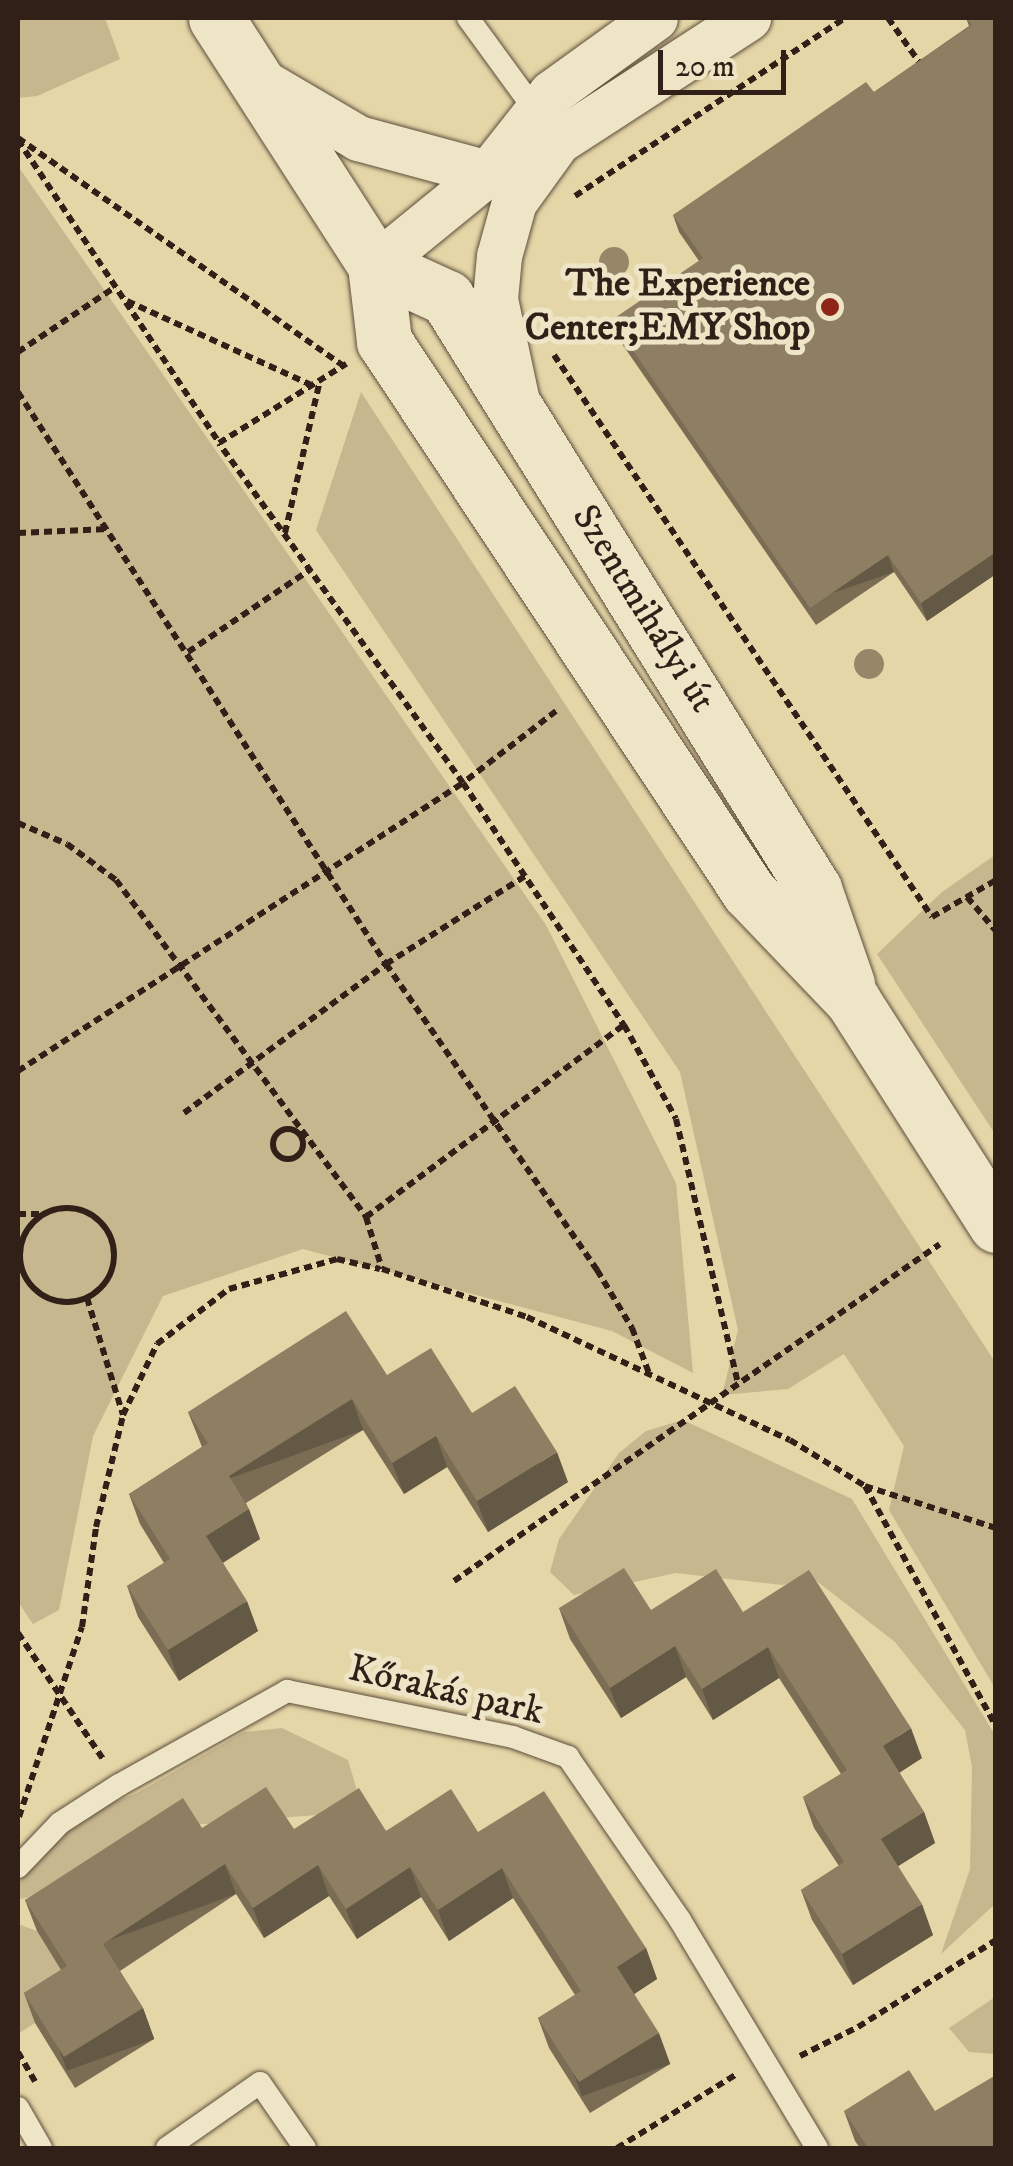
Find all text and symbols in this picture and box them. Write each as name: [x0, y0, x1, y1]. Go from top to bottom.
scale bar: [663, 30, 790, 92]
text: 20 m: [675, 49, 735, 86]
place label: The Experience Center;EMY Shop: [525, 262, 810, 352]
marker: The Experience Center;EMY Shop: [819, 296, 841, 318]
street label: Szentmihályi út: [561, 497, 725, 721]
street label: Kőrakás park: [344, 1646, 548, 1736]

